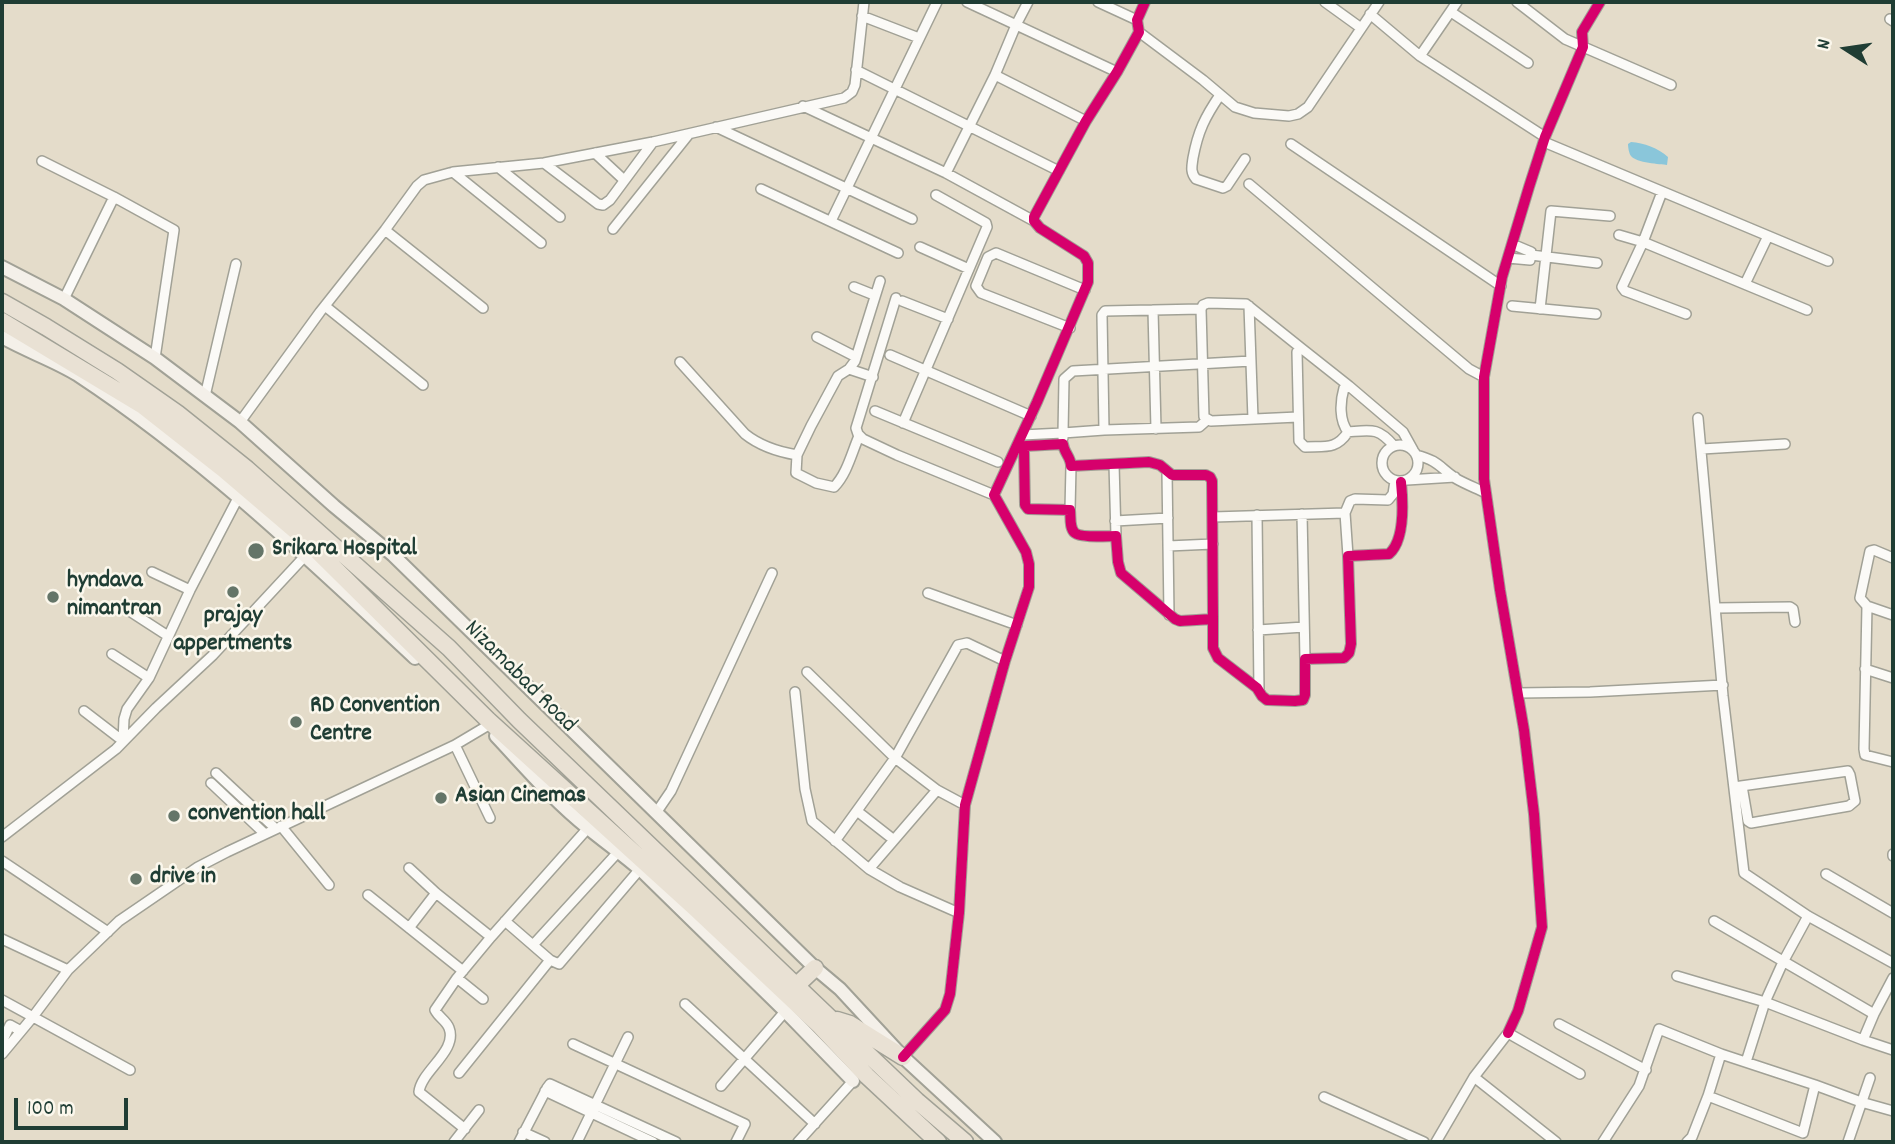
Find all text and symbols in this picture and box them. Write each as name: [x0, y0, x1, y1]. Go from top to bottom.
north arrow: [1811, 14, 1881, 84]
text: N: [1811, 37, 1839, 52]
place label: Srikara Hospital: [272, 537, 417, 565]
marker: Srikara Hospital: [246, 541, 266, 561]
place label: hyndava nimantran: [67, 569, 161, 625]
marker: prajay appertments: [225, 584, 241, 600]
marker: hyndava nimantran: [45, 589, 61, 605]
place label: prajay appertments: [174, 604, 292, 660]
street label: Nizamabad Road: [457, 616, 581, 740]
place label: RD Convention Centre: [310, 694, 440, 750]
marker: RD Convention Centre: [288, 714, 304, 730]
place label: Asian Cinemas: [455, 784, 586, 812]
marker: Asian Cinemas: [433, 790, 449, 806]
place label: convention hall: [188, 802, 325, 830]
marker: convention hall: [166, 808, 182, 824]
place label: drive in: [150, 865, 216, 893]
marker: drive in: [128, 871, 144, 887]
scale bar: [18, 1084, 131, 1128]
text: 100 m: [27, 1095, 74, 1125]

